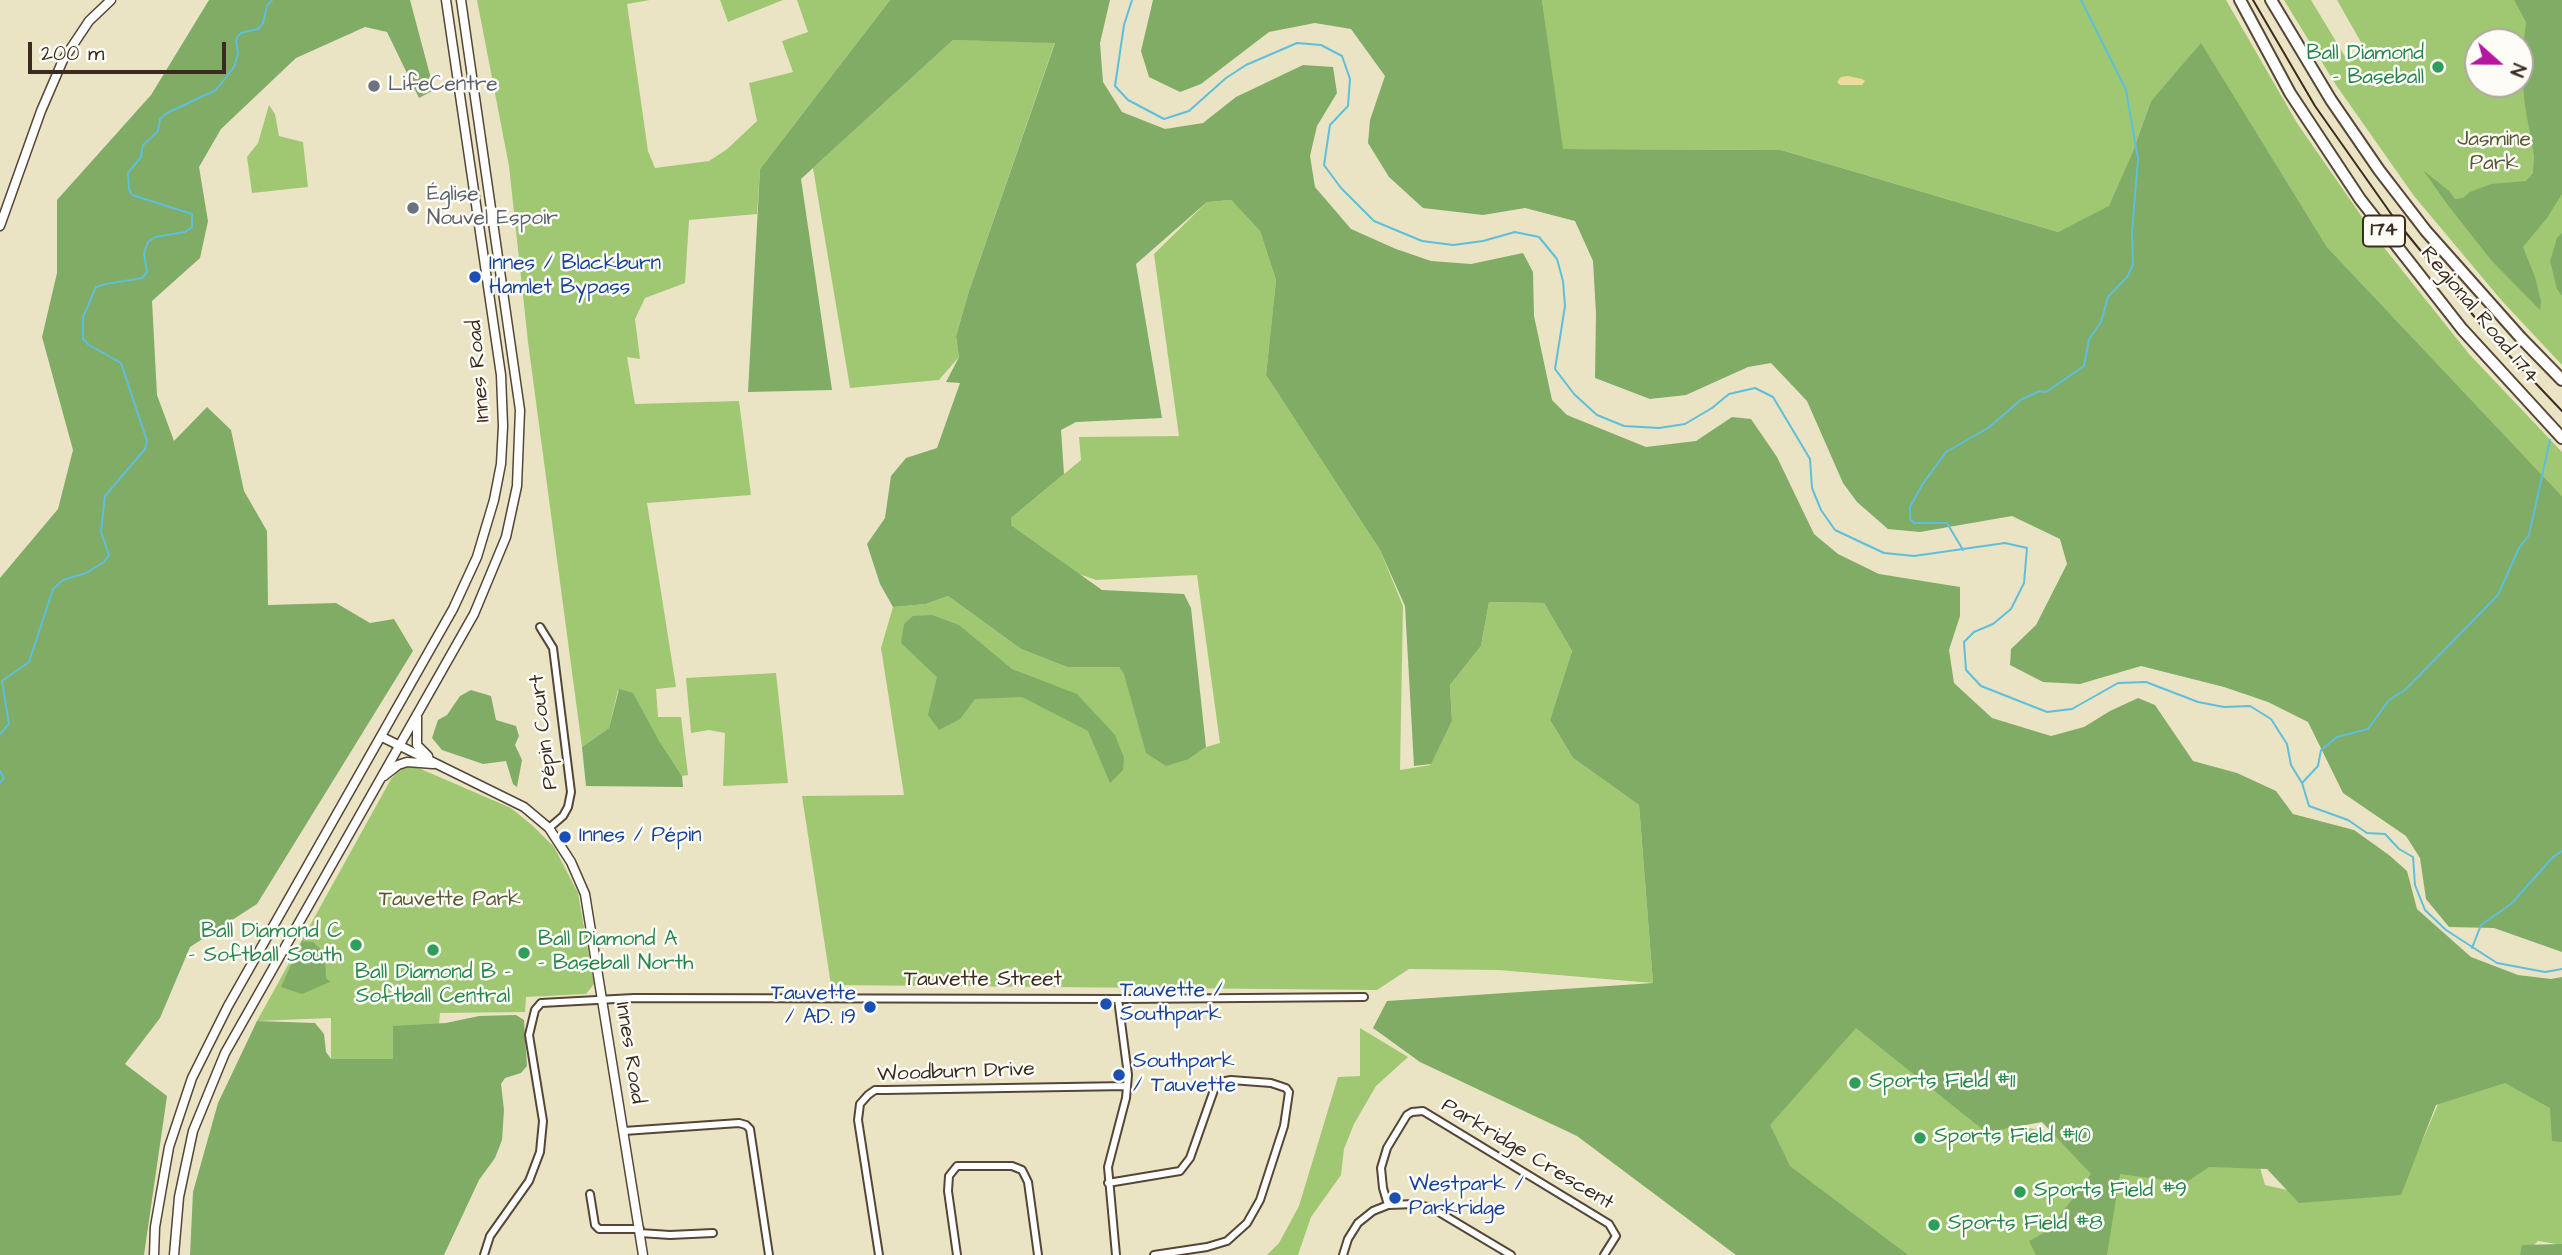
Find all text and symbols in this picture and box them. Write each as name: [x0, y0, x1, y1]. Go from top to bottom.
scale bar: [32, 28, 229, 72]
north arrow: [2464, 28, 2534, 98]
text: 200 m: [41, 39, 104, 68]
place label: Ball Diamond - Baseball: [2306, 42, 2424, 92]
marker: Ball Diamond - Baseball: [2430, 59, 2446, 75]
text: N: [2502, 60, 2532, 80]
place label: LifeCentre: [388, 73, 498, 99]
marker: LifeCentre: [366, 78, 382, 94]
park label: Jasmine Park: [2457, 128, 2531, 178]
place label: Église Nouvel Espoir: [427, 183, 558, 233]
marker: Église Nouvel Espoir: [405, 200, 421, 216]
road number: 174: [2363, 216, 2405, 246]
street label: Regional Road 174: [2414, 242, 2544, 390]
place label: Innes / Blackburn Hamlet Bypass: [489, 252, 661, 302]
marker: Innes / Blackburn Hamlet Bypass: [467, 269, 483, 285]
street label: Innes Road: [463, 319, 497, 423]
street label: Pépin Court: [525, 673, 565, 791]
place label: Innes / Pépin: [579, 824, 702, 850]
marker: Innes / Pépin: [557, 829, 573, 845]
park label: Tauvette Park: [379, 888, 521, 914]
place label: Ball Diamond C - Softball South: [188, 920, 342, 970]
place label: Ball Diamond A - Baseball North: [538, 928, 693, 978]
marker: Ball Diamond C - Softball South: [348, 937, 364, 953]
marker: Ball Diamond B - Softball Central: [425, 942, 441, 958]
marker: Ball Diamond A - Baseball North: [516, 945, 532, 961]
place label: Ball Diamond B - Softball Central: [355, 961, 511, 1011]
street label: Tauvette Street: [904, 968, 1062, 994]
place label: Tauvette / Southpark: [1120, 979, 1223, 1029]
place label: Tauvette / AD. 19: [771, 982, 856, 1032]
marker: Tauvette / Southpark: [1098, 996, 1114, 1012]
marker: Tauvette / AD. 19: [862, 999, 878, 1015]
street label: Innes Road: [609, 1000, 649, 1106]
place label: Southpark / Tauvette: [1133, 1050, 1236, 1100]
street label: Woodburn Drive: [877, 1058, 1035, 1088]
marker: Southpark / Tauvette: [1111, 1067, 1127, 1083]
place label: Sports Field #11: [1869, 1070, 2015, 1096]
marker: Sports Field #11: [1847, 1075, 1863, 1091]
street label: Parkridge Crescent: [1436, 1094, 1618, 1216]
place label: Sports Field #10: [1934, 1125, 2091, 1151]
marker: Sports Field #10: [1912, 1130, 1928, 1146]
place label: Westpark / Parkridge: [1409, 1173, 1524, 1223]
place label: Sports Field #9: [2034, 1179, 2187, 1205]
marker: Sports Field #9: [2012, 1184, 2028, 1200]
marker: Westpark / Parkridge: [1387, 1190, 1403, 1206]
place label: Sports Field #8: [1948, 1212, 2103, 1238]
marker: Sports Field #8: [1926, 1217, 1942, 1233]

